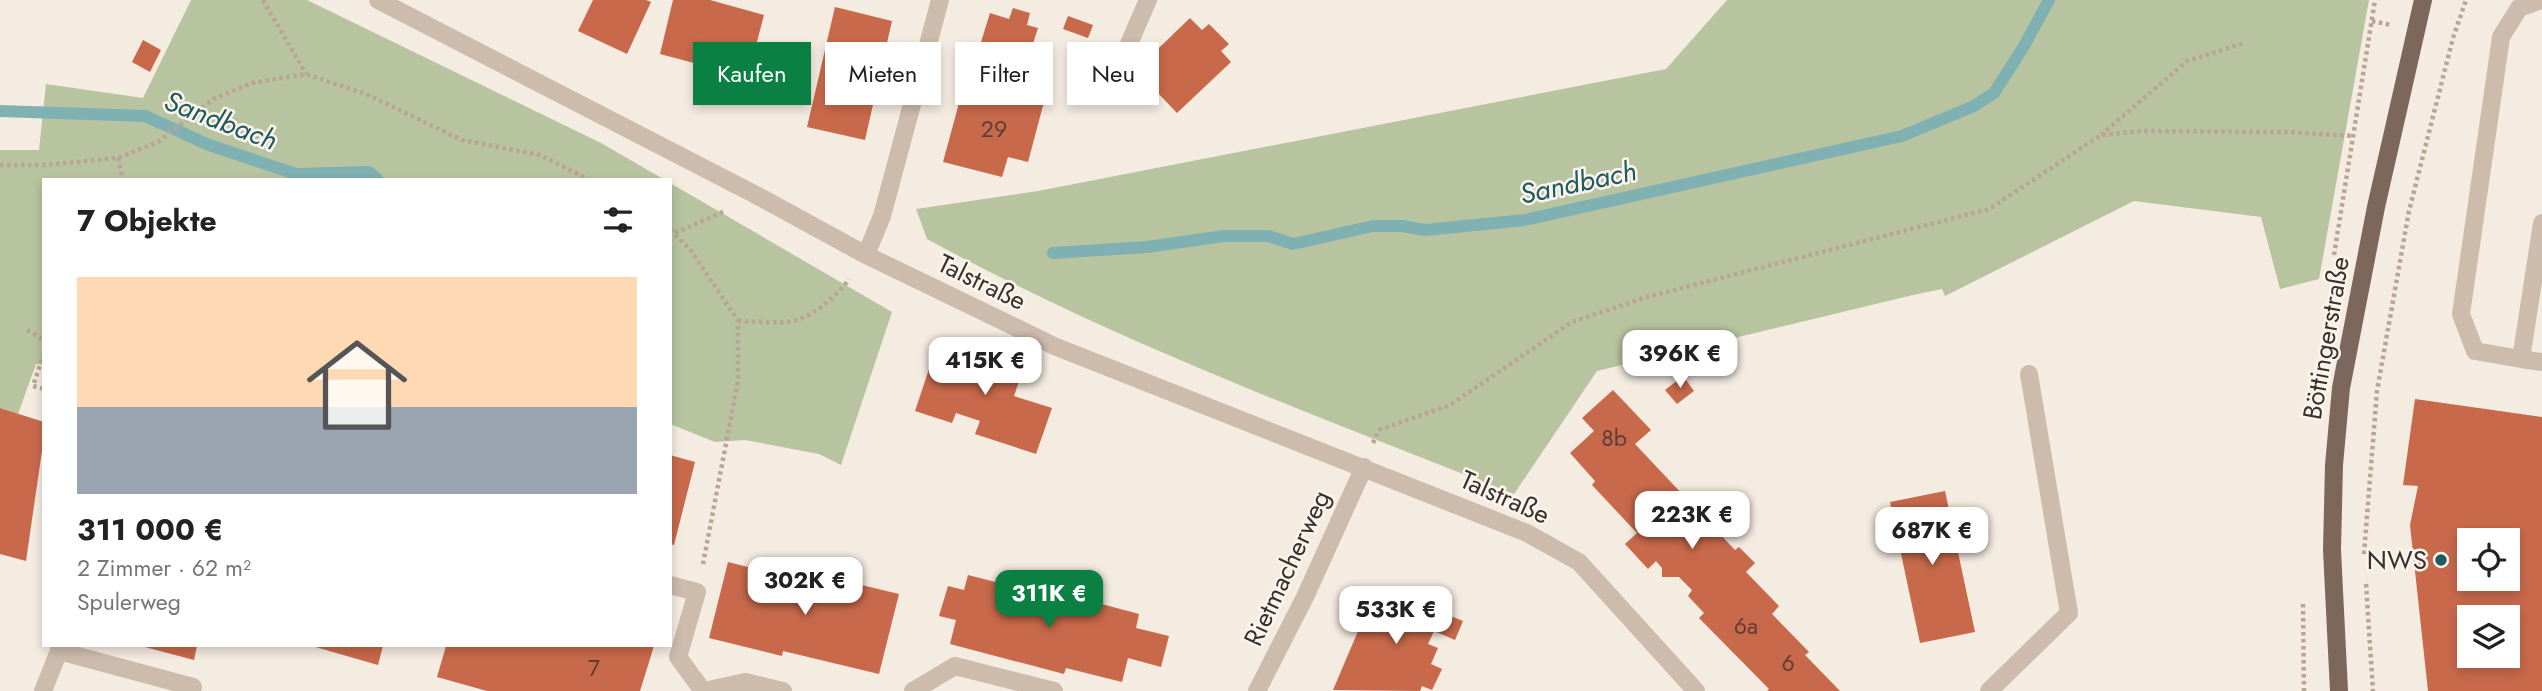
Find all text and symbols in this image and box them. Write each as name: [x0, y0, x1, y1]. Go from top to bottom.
chip: Kaufen: [693, 42, 811, 105]
chip: Mieten: [825, 42, 941, 105]
chip: Filter: [955, 42, 1053, 105]
chip: Neu: [1067, 42, 1159, 105]
water label: Sandbach: [158, 80, 283, 161]
house number: 29: [981, 112, 1007, 146]
water label: Sandbach: [1516, 150, 1640, 215]
text: 7 Objekte: [77, 199, 217, 242]
icon: filters: [599, 201, 637, 239]
street label: Talstraße: [931, 244, 1033, 320]
street label: Böttingerstraße: [2293, 253, 2359, 423]
icon: home: [294, 322, 420, 448]
pin: 396K €: [1623, 330, 1737, 390]
text: 396K €: [1638, 336, 1722, 370]
pin: 415K €: [928, 338, 1042, 397]
text: 415K €: [945, 343, 1025, 377]
house number: 8b: [1601, 421, 1627, 455]
street label: Talstraße: [1454, 460, 1556, 534]
street label: Rietmacherweg: [1234, 484, 1340, 652]
pin: 223K €: [1635, 491, 1749, 551]
text: 223K €: [1651, 497, 1733, 531]
text: 311 000 €: [77, 508, 223, 551]
pin: 687K €: [1875, 508, 1989, 567]
text: 687K €: [1891, 513, 1973, 547]
map controls: [2457, 528, 2520, 668]
button: locate: [2457, 528, 2520, 591]
place label: NWS: [2367, 541, 2427, 579]
text: 2 Zimmer · 62 m²: [77, 551, 251, 585]
marker: NWS: [2433, 552, 2449, 568]
pin: 302K €: [748, 558, 862, 617]
text: 302K €: [764, 563, 846, 597]
pin: 311K €: [992, 570, 1106, 630]
text: 311K €: [1011, 576, 1087, 610]
text: Spulerweg: [77, 585, 181, 619]
pin: 533K €: [1339, 586, 1453, 646]
text: 533K €: [1355, 592, 1437, 626]
button: layers: [2457, 605, 2520, 668]
house number: 6a: [1734, 609, 1758, 643]
house number: 6: [1781, 646, 1795, 680]
house number: 7: [588, 651, 600, 685]

